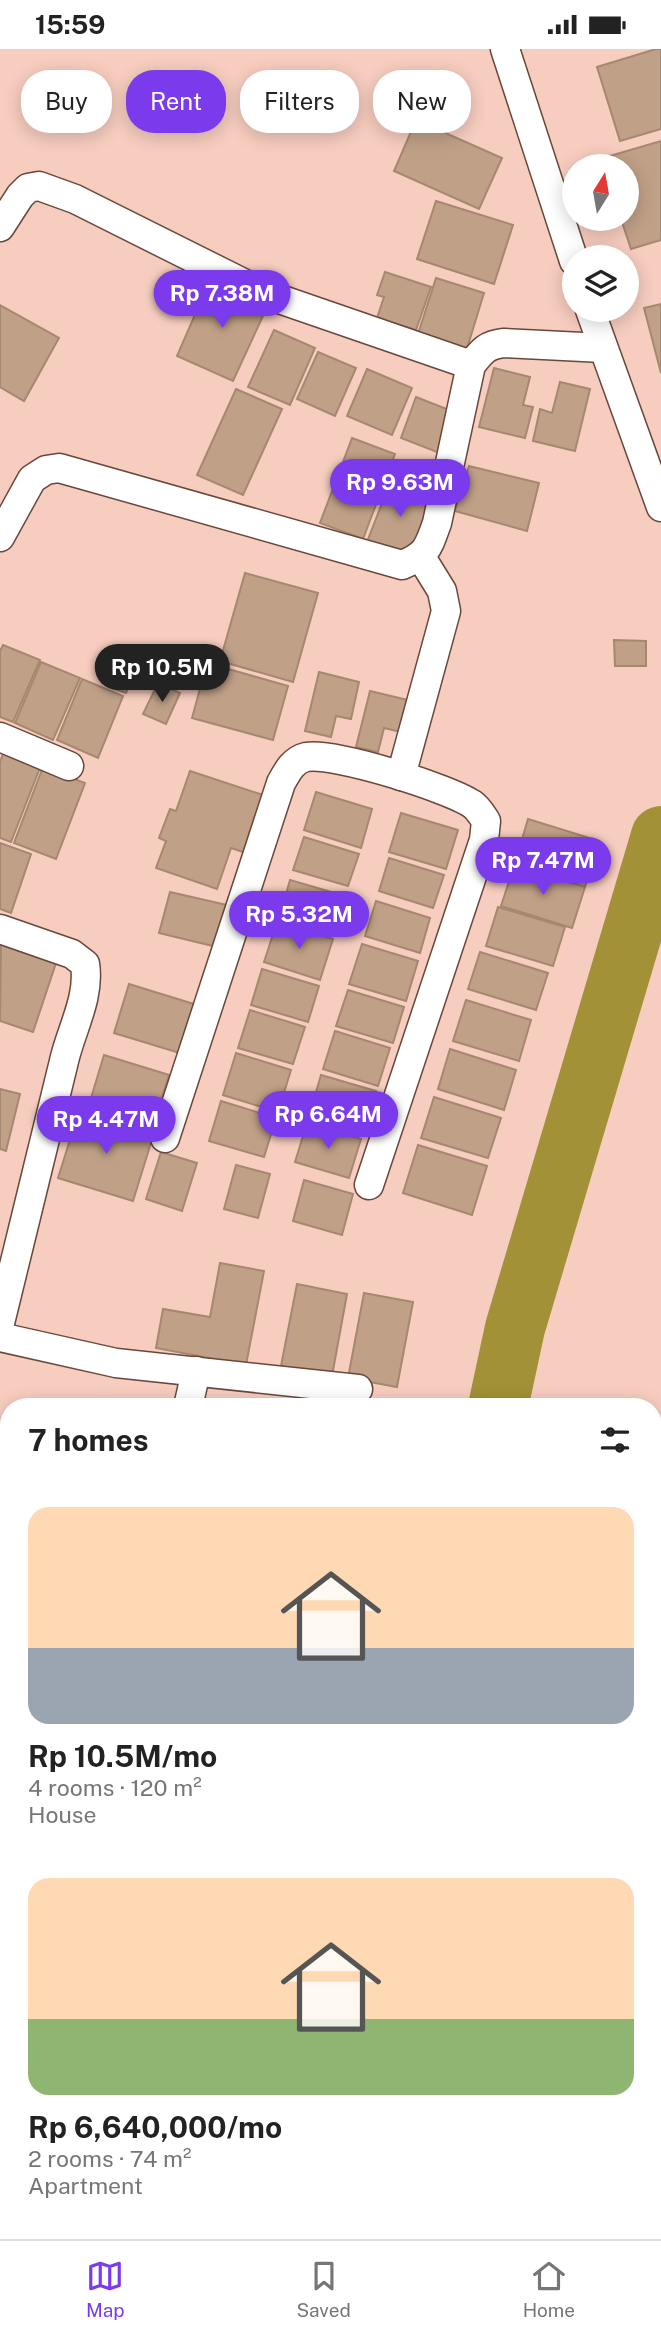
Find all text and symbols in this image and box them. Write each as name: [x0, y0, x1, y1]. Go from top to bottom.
text: 15:59: [35, 9, 105, 40]
chip: Buy: [21, 70, 112, 133]
chip: Rent: [126, 70, 226, 133]
chip: Filters: [240, 70, 359, 133]
chip: New: [373, 70, 471, 133]
north arrow: [562, 154, 639, 231]
map controls: [562, 154, 639, 322]
button: layers: [562, 245, 639, 322]
pin: Rp 7.38M: [150, 271, 294, 330]
text: Rp 7.38M: [170, 279, 274, 306]
pin: Rp 9.63M: [328, 459, 472, 519]
text: Rp 9.63M: [346, 468, 454, 495]
pin: Rp 10.5M: [90, 645, 234, 704]
text: Rp 10.5M: [111, 653, 213, 680]
pin: Rp 7.47M: [471, 837, 615, 897]
text: Rp 7.47M: [491, 846, 595, 873]
pin: Rp 5.32M: [227, 891, 371, 951]
text: Rp 5.32M: [245, 900, 353, 927]
pin: Rp 6.64M: [256, 1091, 400, 1151]
pin: Rp 4.47M: [34, 1097, 178, 1156]
text: Rp 6.64M: [274, 1100, 382, 1127]
text: Rp 4.47M: [53, 1105, 159, 1132]
icon: filters: [596, 1421, 634, 1459]
text: 7 homes: [28, 1422, 149, 1458]
icon: home: [268, 1553, 394, 1679]
text: Rp 10.5M/mo: [28, 1738, 217, 1774]
text: 4 rooms · 120 m²: [28, 1774, 202, 1801]
text: House: [28, 1801, 96, 1828]
icon: home: [268, 1924, 394, 2050]
text: Rp 6,640,000/mo: [28, 2109, 282, 2145]
text: 2 rooms · 74 m²: [28, 2145, 191, 2172]
text: Apartment: [28, 2172, 143, 2199]
tab: Map: [86, 2257, 125, 2321]
tab: Saved: [296, 2257, 351, 2321]
tab: Home: [523, 2257, 575, 2321]

